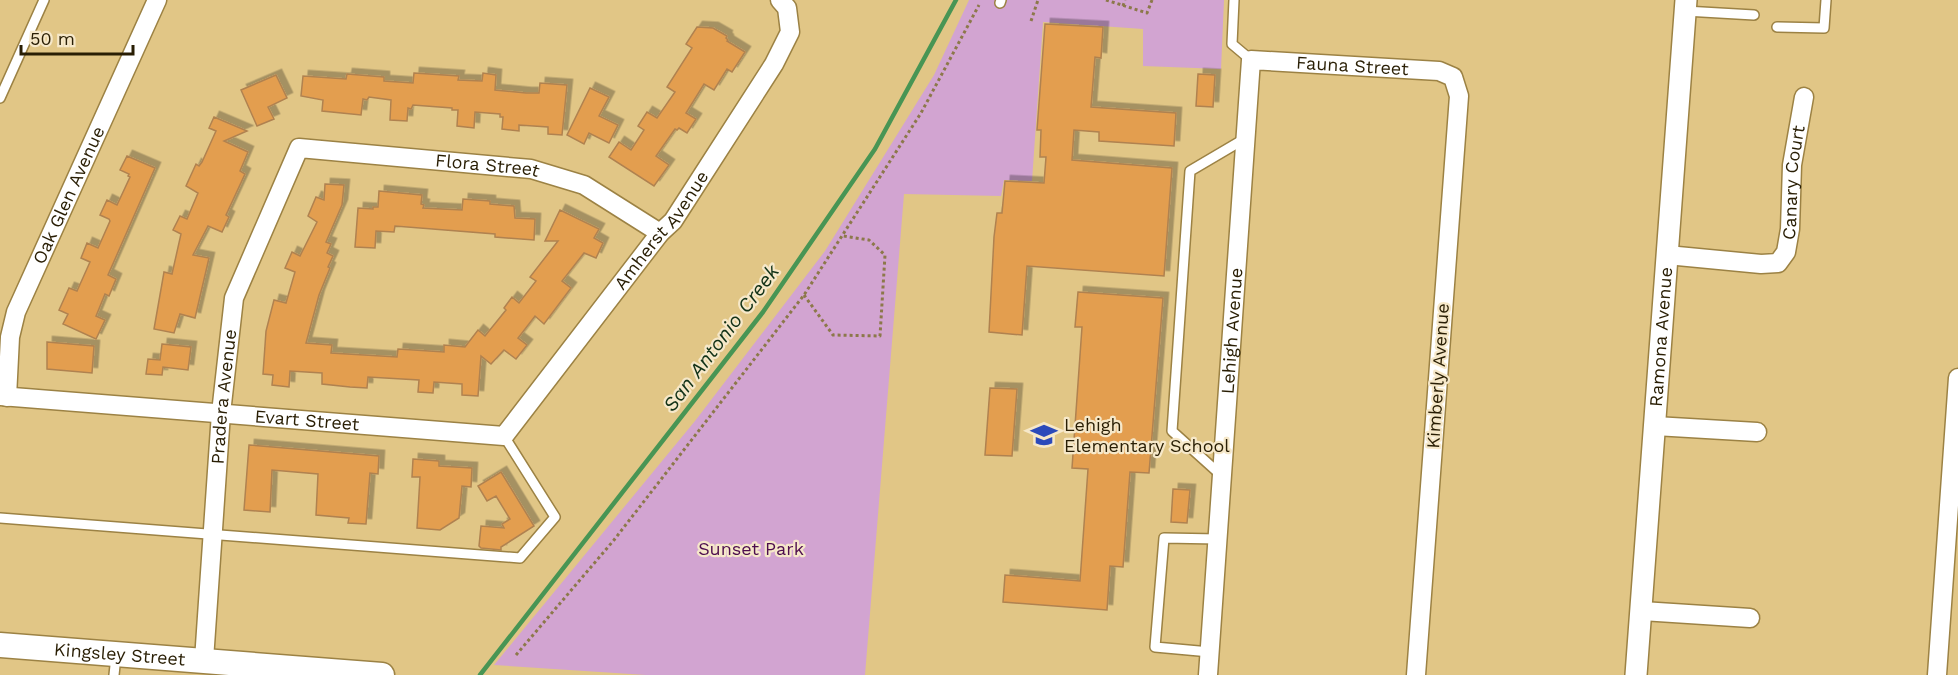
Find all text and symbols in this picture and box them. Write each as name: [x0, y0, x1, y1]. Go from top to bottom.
scale bar: [21, 18, 134, 56]
text: 50 m: [30, 28, 75, 49]
street label: Fauna Street: [1296, 52, 1410, 79]
street label: Oak Glen Avenue: [28, 123, 109, 267]
street label: Canary Court: [1777, 123, 1809, 241]
street label: Flora Street: [434, 149, 543, 181]
street label: Amherst Avenue: [610, 167, 713, 293]
water label: San Antonio Creek: [658, 259, 785, 416]
street label: Ramona Avenue: [1645, 266, 1676, 408]
street label: Lehigh Avenue: [1217, 267, 1246, 395]
street label: Kimberly Avenue: [1422, 303, 1453, 449]
street label: Pradera Avenue: [206, 328, 240, 465]
street label: Evart Street: [254, 405, 361, 435]
place label: Lehigh Elementary School: [1064, 414, 1230, 456]
school or university icon: Lehigh Elementary School: [1029, 420, 1059, 450]
park label: Sunset Park: [698, 538, 804, 559]
street label: Kingsley Street: [53, 638, 187, 670]

